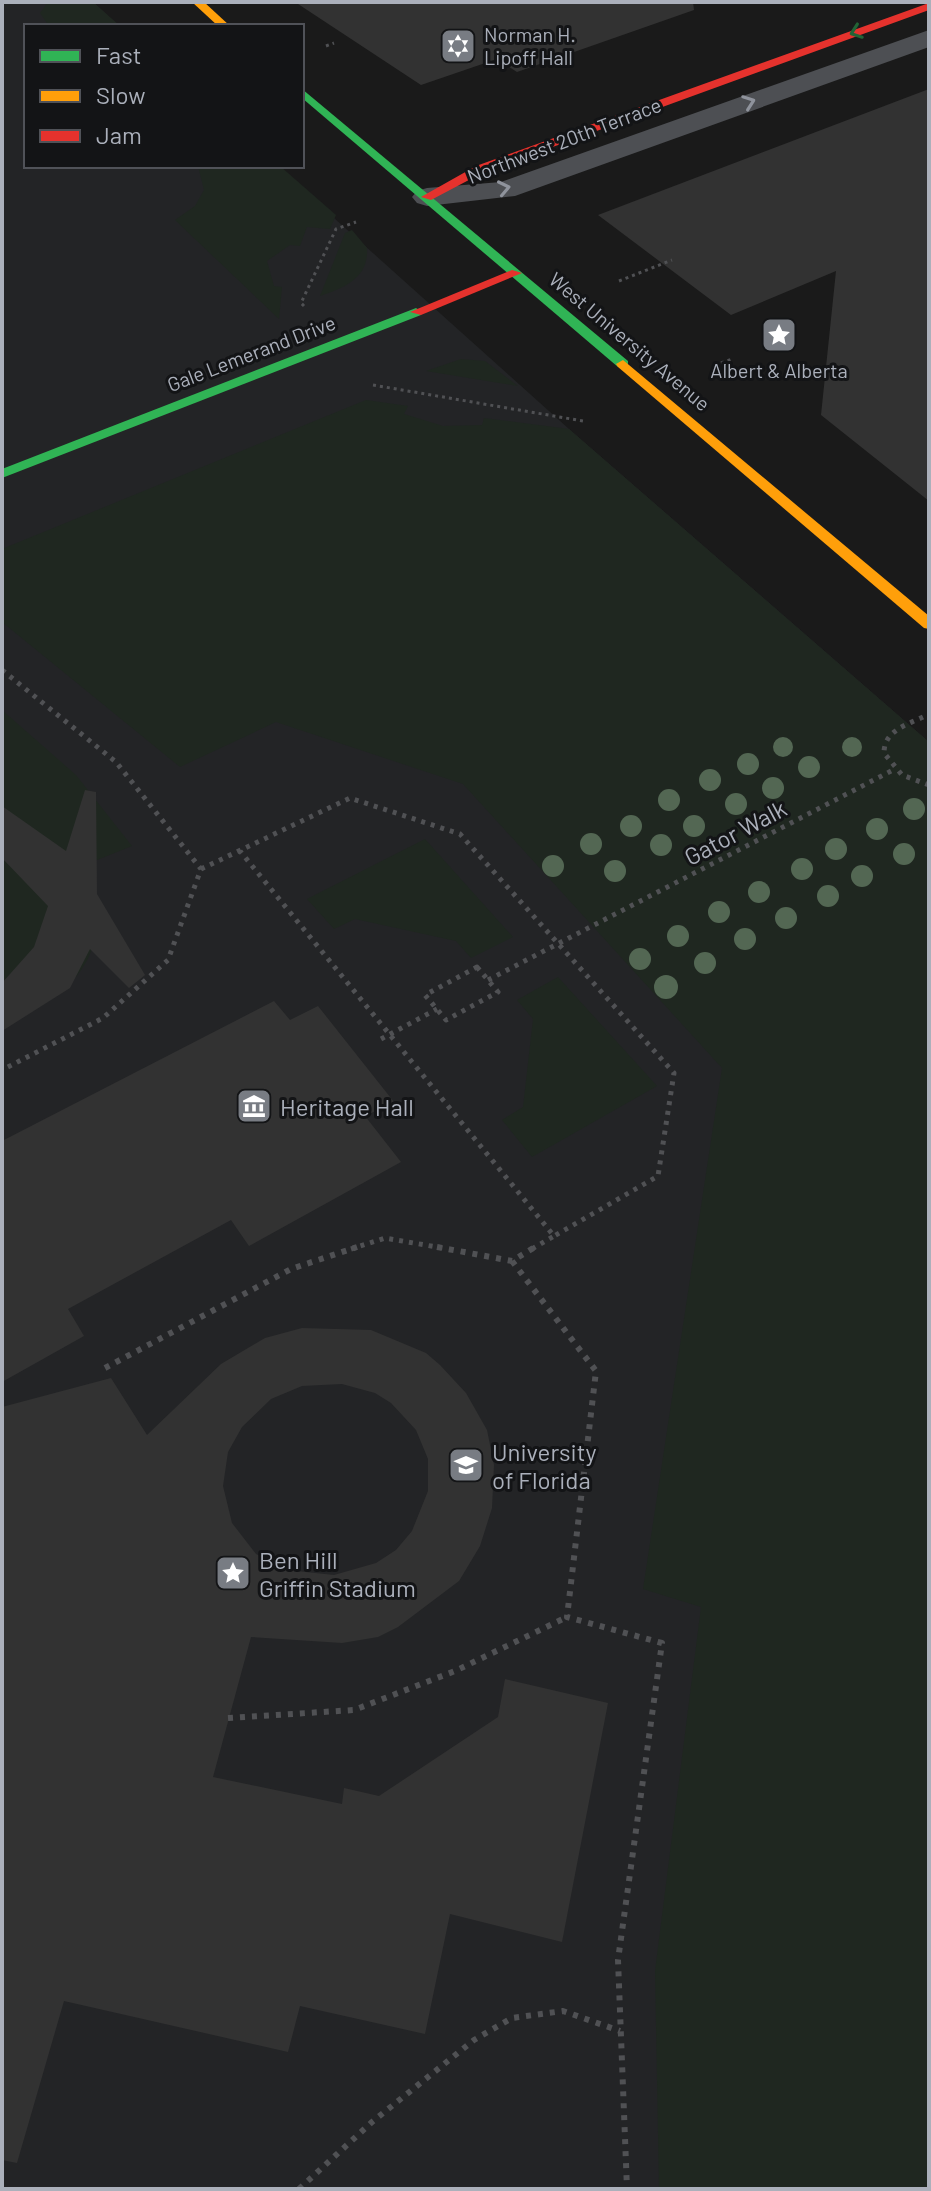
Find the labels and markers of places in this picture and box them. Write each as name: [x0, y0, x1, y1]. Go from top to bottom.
place label: Norman H. Lipoff Hall: [484, 22, 576, 69]
synagogue icon: Norman H. Lipoff Hall: [439, 27, 477, 65]
place icon: Albert & Alberta: [760, 316, 798, 354]
place label: Albert & Alberta: [710, 358, 848, 382]
museum icon: Heritage Hall: [235, 1087, 273, 1125]
place label: Heritage Hall: [280, 1092, 414, 1121]
place label: University of Florida: [492, 1437, 597, 1494]
school or university icon: University of Florida: [447, 1446, 485, 1484]
place label: Ben Hill Griffin Stadium: [259, 1545, 416, 1602]
place icon: Ben Hill Griffin Stadium: [214, 1554, 252, 1592]

